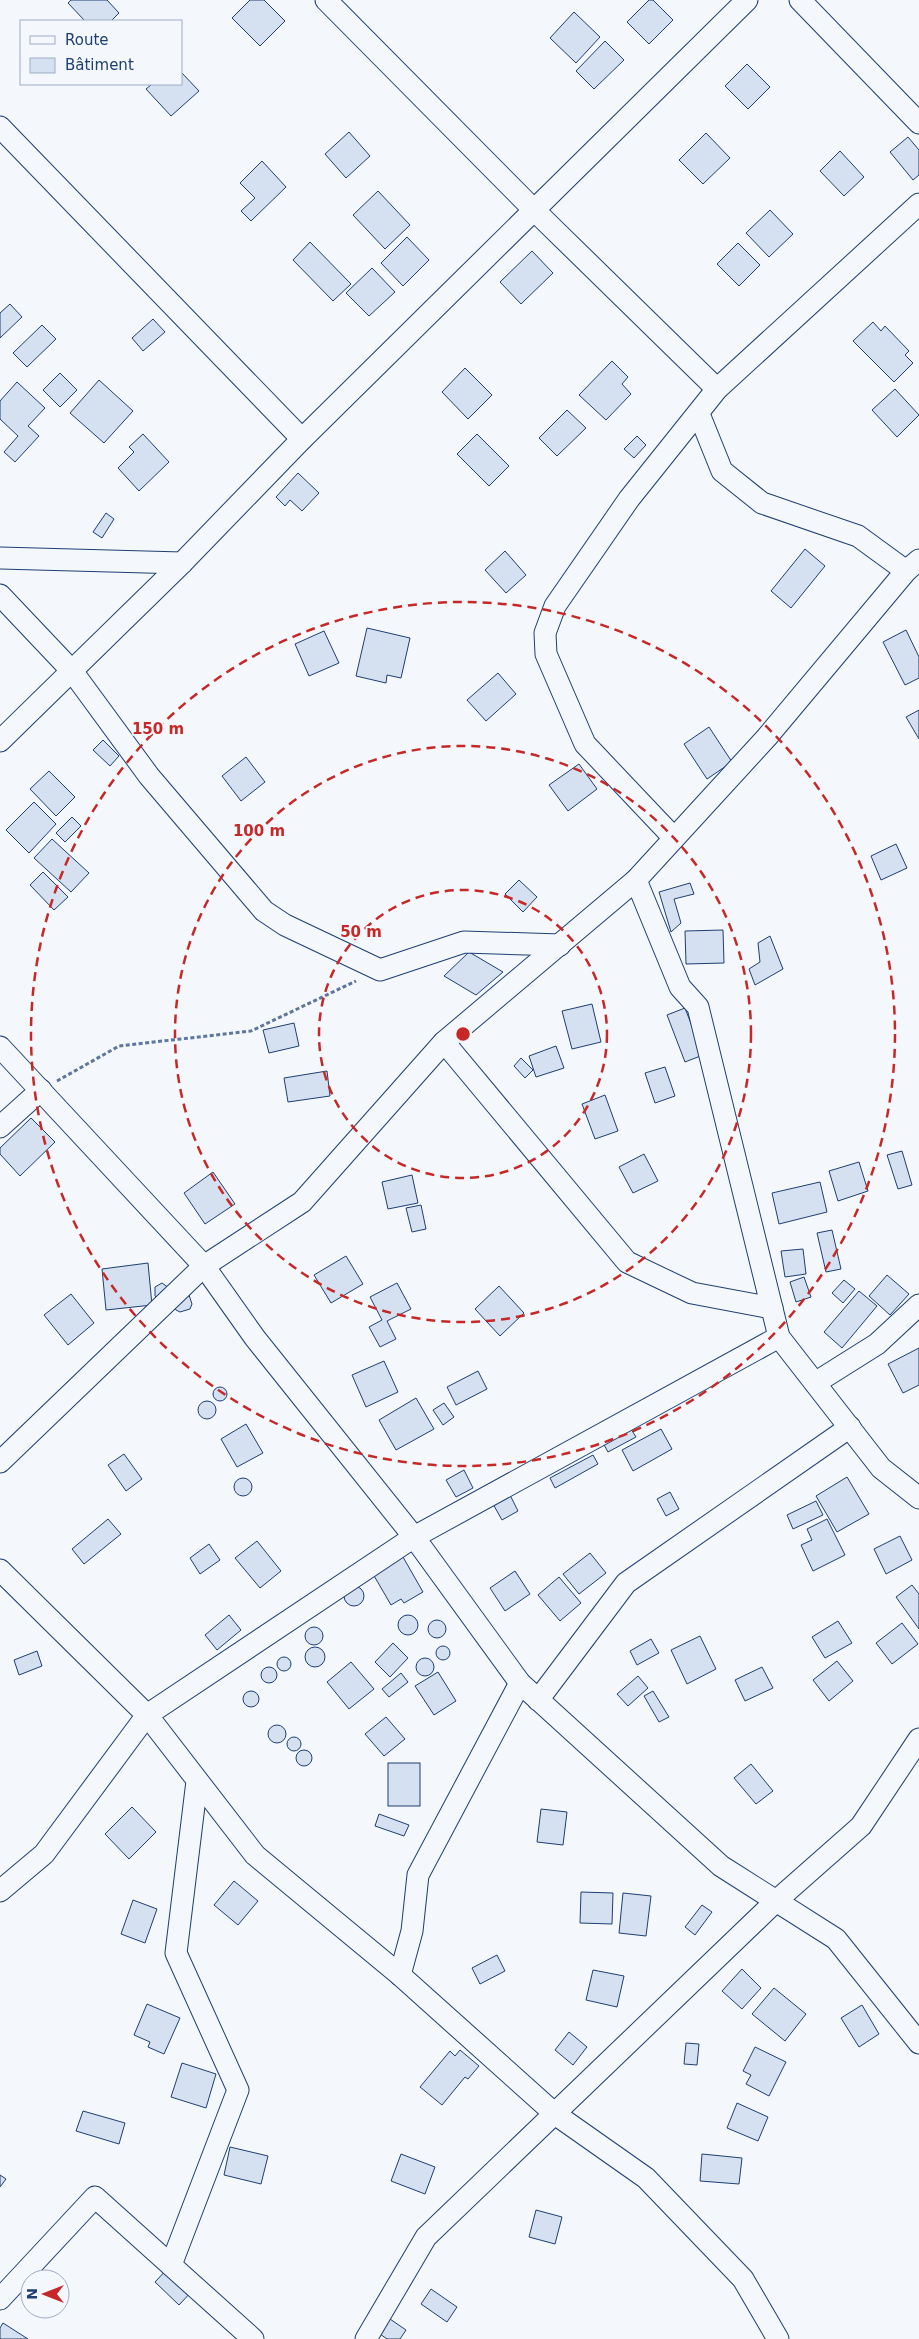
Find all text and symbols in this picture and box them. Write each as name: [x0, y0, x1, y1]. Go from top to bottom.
legend: [20, 20, 182, 85]
text: Route: [65, 31, 109, 49]
text: Bâtiment: [65, 56, 134, 74]
text: 150 m: [132, 720, 184, 738]
text: 100 m: [233, 822, 285, 840]
text: 50 m: [340, 923, 382, 941]
centre of rings: [454, 1025, 472, 1043]
north arrow: [20, 2269, 70, 2319]
text: N: [24, 2288, 40, 2300]

